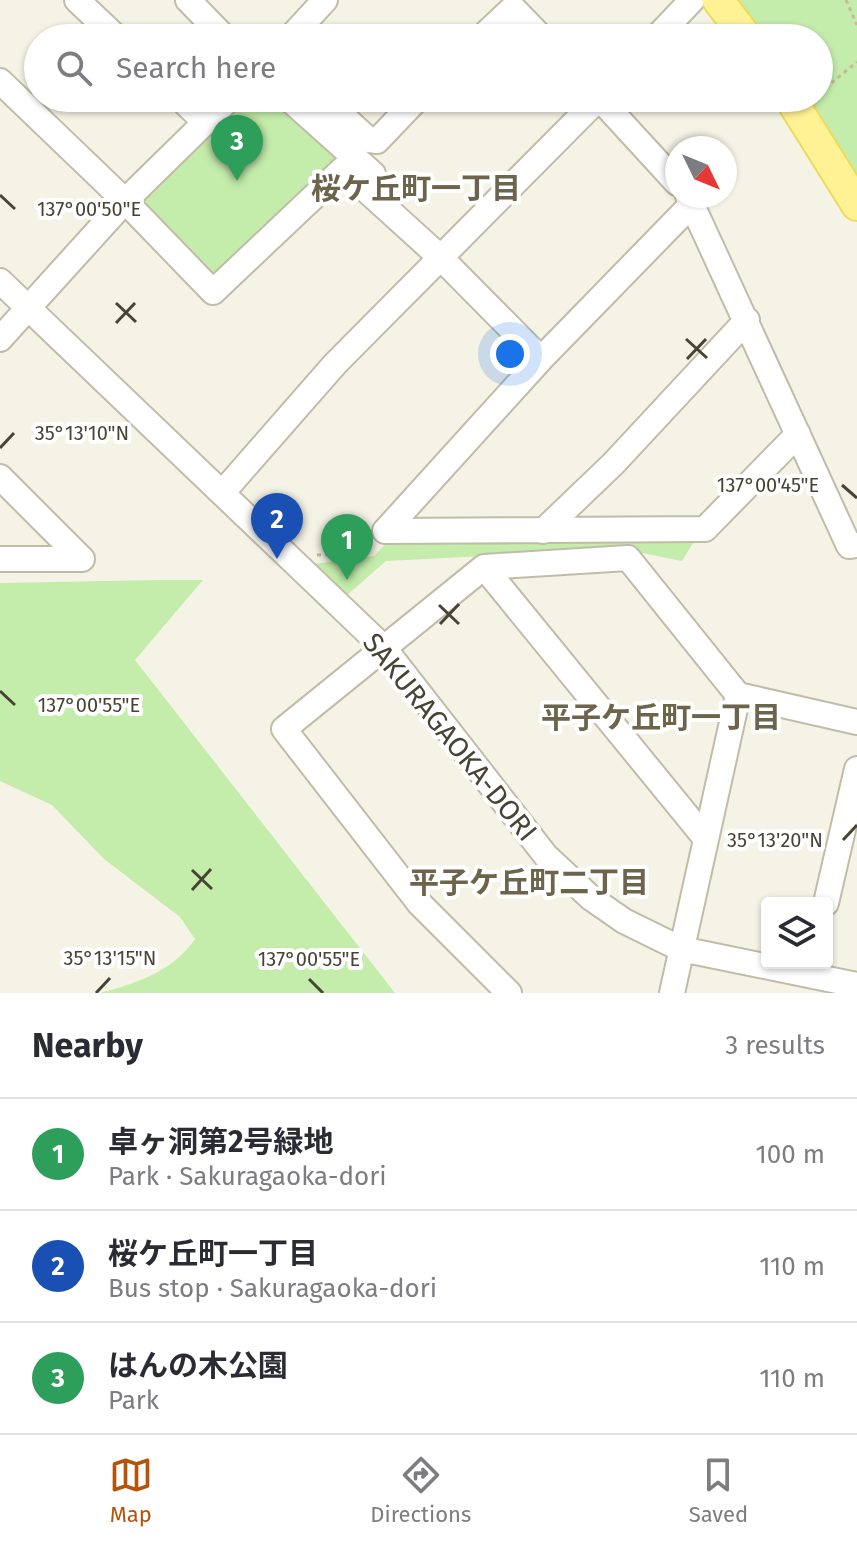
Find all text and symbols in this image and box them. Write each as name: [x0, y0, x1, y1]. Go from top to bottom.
search box: [24, 24, 833, 112]
icon: search: [52, 46, 96, 90]
text: Search here: [116, 50, 276, 86]
pin: 3: [211, 115, 263, 181]
north arrow: [665, 136, 737, 208]
district label: 桜ケ丘町一丁目: [311, 171, 521, 207]
text: 137°00'50"E: [37, 197, 141, 221]
your location: [490, 334, 530, 374]
text: 35°13'10"N: [35, 421, 129, 445]
text: 137°00'45"E: [717, 473, 819, 497]
pin: 2: [251, 493, 303, 559]
pin: 1: [321, 514, 373, 580]
street label: SAKURAGAOKA-DORI: [356, 626, 544, 848]
text: 137°00'55"E: [38, 693, 140, 717]
district label: 平子ケ丘町一丁目: [541, 700, 781, 736]
text: 35°13'20"N: [727, 828, 823, 852]
district label: 平子ケ丘町二丁目: [409, 865, 649, 901]
map controls: [761, 897, 833, 969]
button: layers: [761, 897, 833, 969]
text: 35°13'15"N: [64, 946, 157, 970]
text: 137°00'55"E: [258, 947, 360, 971]
text: Nearby: [32, 1025, 143, 1066]
text: 3 results: [725, 1030, 825, 1061]
text: 卓ヶ洞第2号緑地: [108, 1124, 334, 1160]
text: 1: [52, 1139, 64, 1170]
text: 100 m: [756, 1139, 825, 1170]
text: Park · Sakuragaoka-dori: [108, 1161, 387, 1192]
text: 桜ケ丘町一丁目: [108, 1236, 318, 1272]
text: 2: [51, 1251, 65, 1282]
text: 110 m: [759, 1251, 825, 1282]
text: Bus stop · Sakuragaoka-dori: [108, 1273, 437, 1304]
text: はんの木公園: [108, 1348, 288, 1384]
text: 3: [51, 1363, 65, 1394]
text: 110 m: [759, 1363, 825, 1394]
text: Park: [108, 1385, 159, 1416]
tab: Map: [109, 1453, 153, 1528]
tab: Directions: [370, 1453, 471, 1528]
tab: Saved: [689, 1453, 748, 1528]

